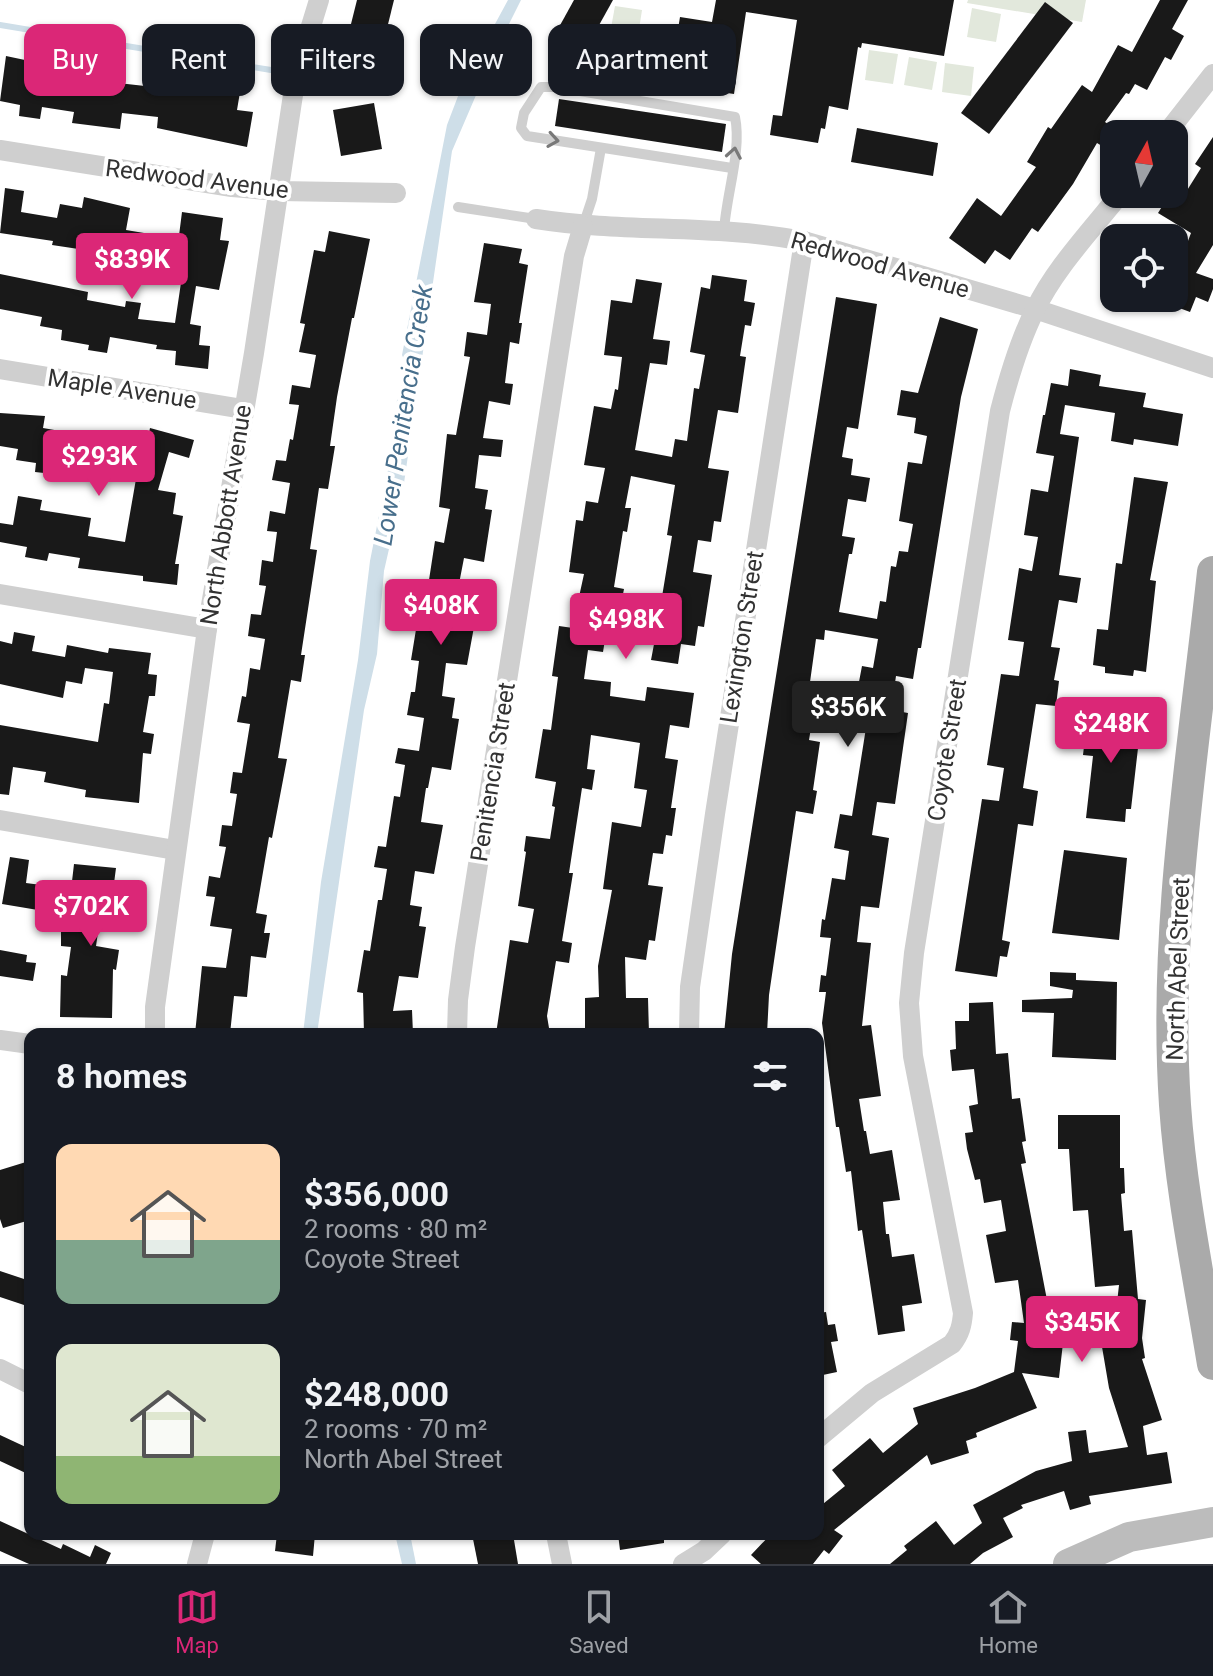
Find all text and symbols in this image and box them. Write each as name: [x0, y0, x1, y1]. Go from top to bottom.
chip: Buy: [24, 24, 126, 96]
chip: Rent: [142, 24, 255, 96]
chip: Filters: [271, 24, 404, 96]
chip: New: [420, 24, 532, 96]
chip: Apartment: [548, 24, 736, 96]
north arrow: [1100, 120, 1188, 208]
map controls: [1100, 120, 1188, 312]
one-way arrow: [546, 131, 560, 148]
one-way arrow: [725, 147, 742, 160]
street label: Redwood Avenue: [104, 154, 290, 204]
button: locate: [1100, 224, 1188, 312]
street label: Redwood Avenue: [787, 226, 973, 304]
pin: $839K: [76, 233, 188, 301]
text: $839K: [94, 244, 170, 274]
water label: Lower Penitencia Creek: [368, 281, 439, 548]
street label: Maple Avenue: [45, 363, 199, 415]
street label: North Abbott Avenue: [195, 403, 257, 627]
pin: $293K: [43, 430, 155, 498]
text: $293K: [61, 441, 137, 471]
street label: Lexington Street: [715, 549, 769, 725]
pin: $408K: [385, 579, 497, 647]
text: $408K: [403, 590, 479, 620]
pin: $498K: [570, 593, 682, 661]
text: $498K: [588, 604, 664, 634]
street label: Coyote Street: [922, 677, 972, 823]
street label: Penitencia Street: [465, 680, 521, 864]
pin: $356K: [792, 681, 904, 749]
text: $356K: [810, 692, 886, 722]
pin: $248K: [1055, 697, 1167, 765]
text: $248K: [1073, 708, 1149, 738]
street label: North Abel Street: [1161, 877, 1195, 1061]
pin: $702K: [35, 880, 147, 948]
text: $702K: [53, 891, 129, 921]
icon: filters: [748, 1054, 792, 1098]
text: 8 homes: [56, 1056, 187, 1096]
text: $356,000: [304, 1174, 449, 1214]
icon: home: [120, 1176, 216, 1272]
text: 2 rooms · 80 m²: [304, 1214, 487, 1244]
text: Coyote Street: [304, 1244, 460, 1274]
pin: $345K: [1026, 1296, 1138, 1364]
text: $345K: [1044, 1307, 1120, 1337]
text: $248,000: [304, 1374, 449, 1414]
icon: home: [120, 1376, 216, 1472]
text: 2 rooms · 70 m²: [304, 1414, 487, 1444]
text: North Abel Street: [304, 1444, 503, 1474]
tab: Map: [175, 1585, 219, 1658]
tab: Saved: [569, 1585, 629, 1658]
tab: Home: [979, 1585, 1038, 1658]

